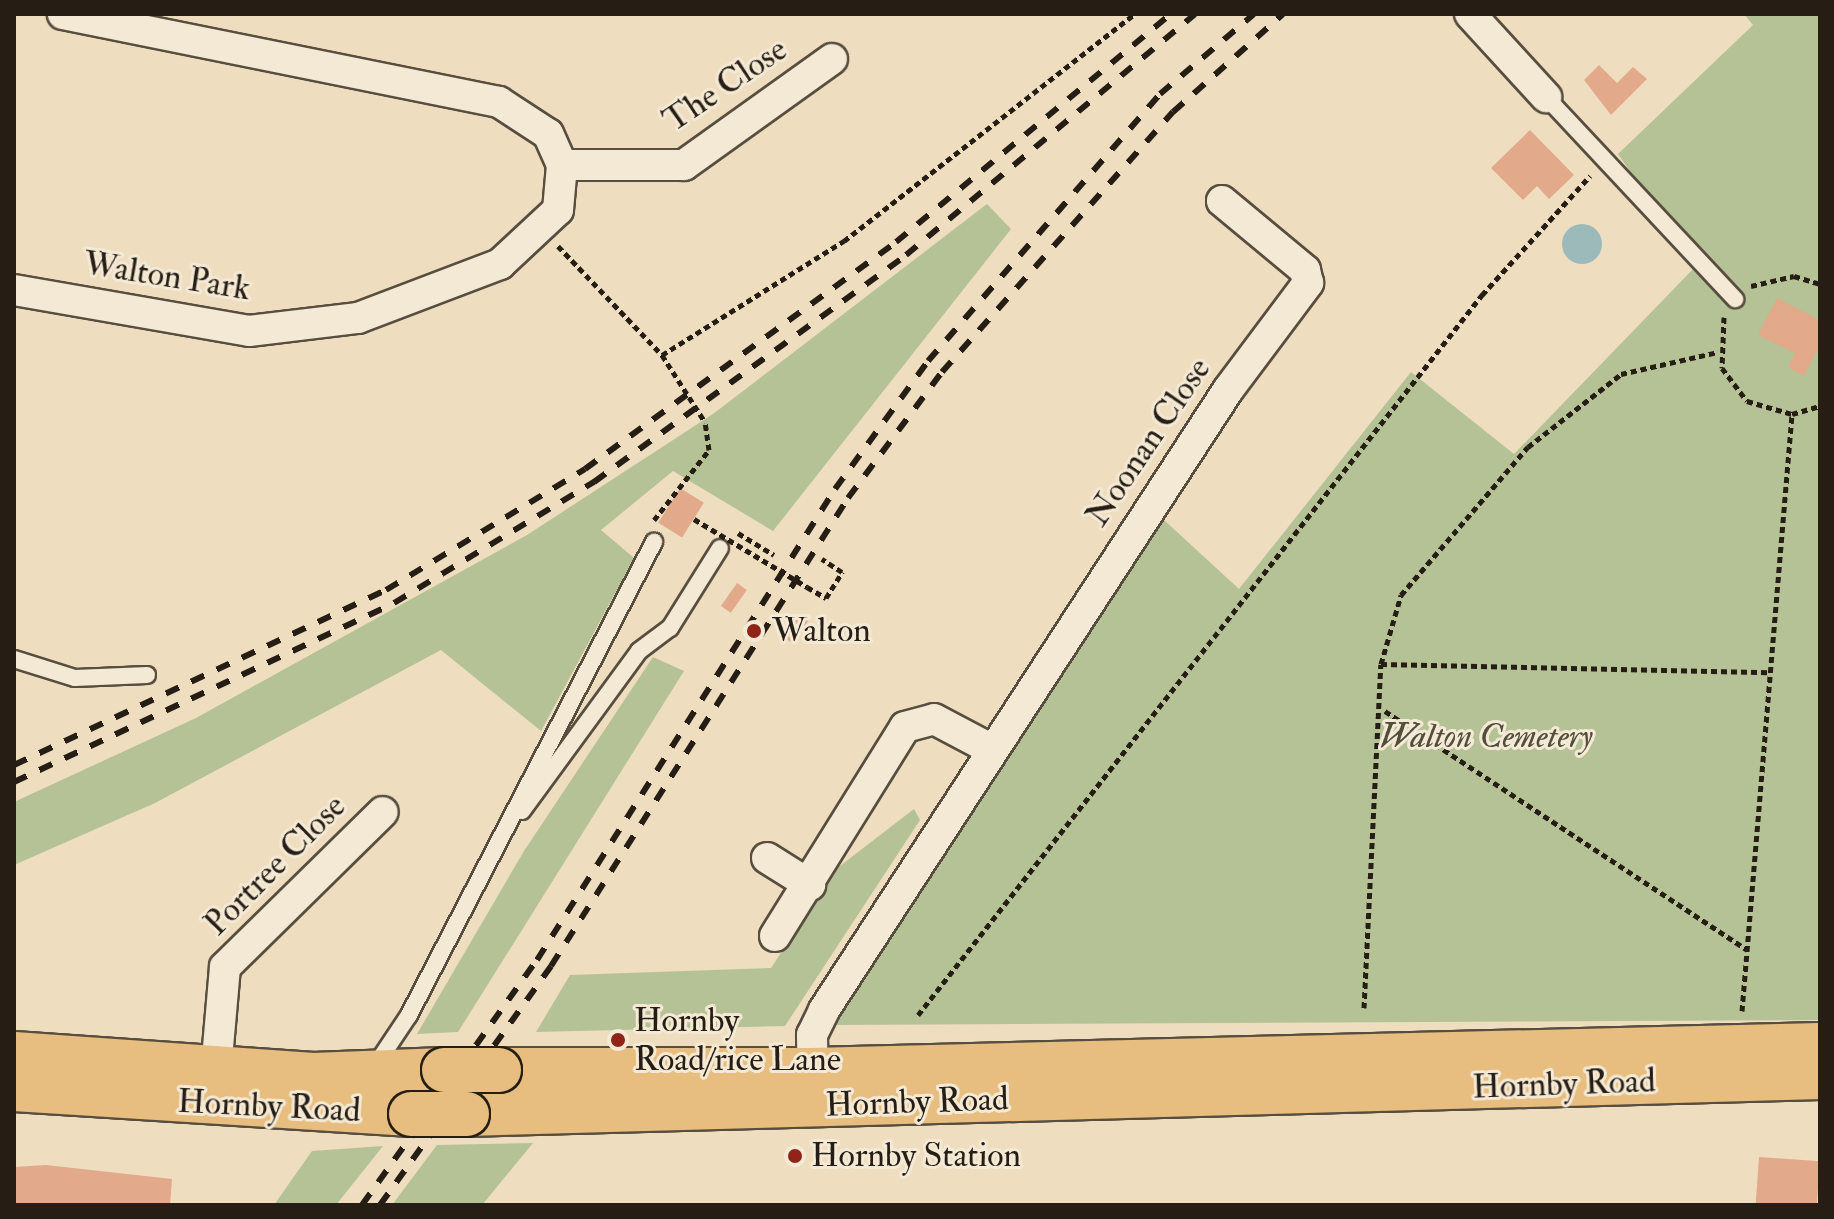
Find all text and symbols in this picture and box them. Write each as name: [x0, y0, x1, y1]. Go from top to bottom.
street label: The Close: [656, 29, 794, 141]
street label: Walton Park: [81, 243, 253, 309]
street label: Noonan Close: [1077, 350, 1219, 534]
place label: Walton: [772, 611, 871, 651]
marker: Walton: [743, 620, 765, 642]
park label: Walton Cemetery: [1379, 717, 1593, 757]
street label: Portree Close: [196, 786, 354, 944]
place label: Hornby Road/rice Lane: [634, 1000, 841, 1080]
marker: Hornby Road/rice Lane: [609, 1031, 627, 1049]
street label: Hornby Road: [1472, 1060, 1656, 1108]
street label: Hornby Road: [825, 1078, 1009, 1126]
street label: Hornby Road: [176, 1081, 362, 1131]
place label: Hornby Station: [811, 1136, 1021, 1176]
marker: Hornby Station: [786, 1147, 804, 1165]

